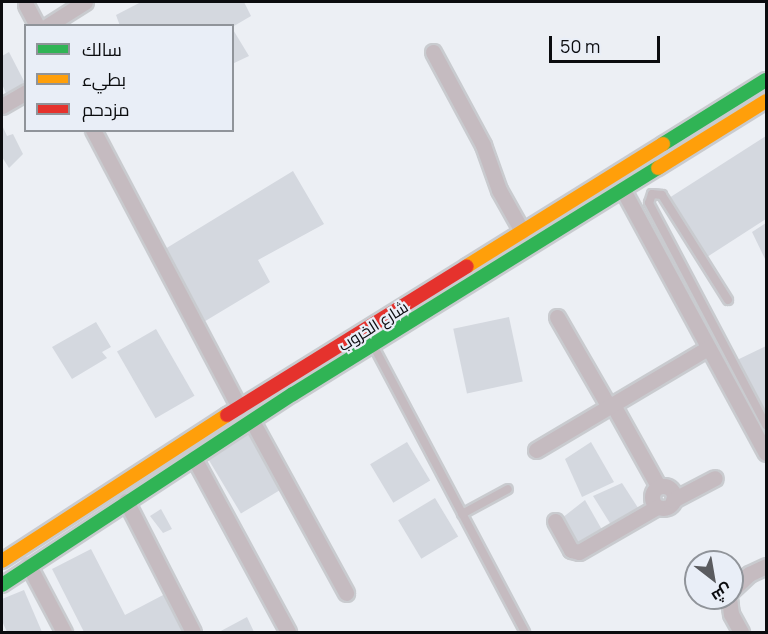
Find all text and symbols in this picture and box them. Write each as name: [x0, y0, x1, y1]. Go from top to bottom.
legend: [24, 24, 234, 132]
scale bar: [552, 24, 663, 62]
text: 50 m: [560, 34, 600, 58]
text: سالك: [82, 37, 122, 61]
text: بطيء: [82, 67, 126, 91]
text: مزدحم: [82, 97, 130, 121]
street label: شارع الخروب: [335, 297, 411, 355]
north arrow: [684, 550, 744, 610]
text: ش: [708, 579, 737, 608]

